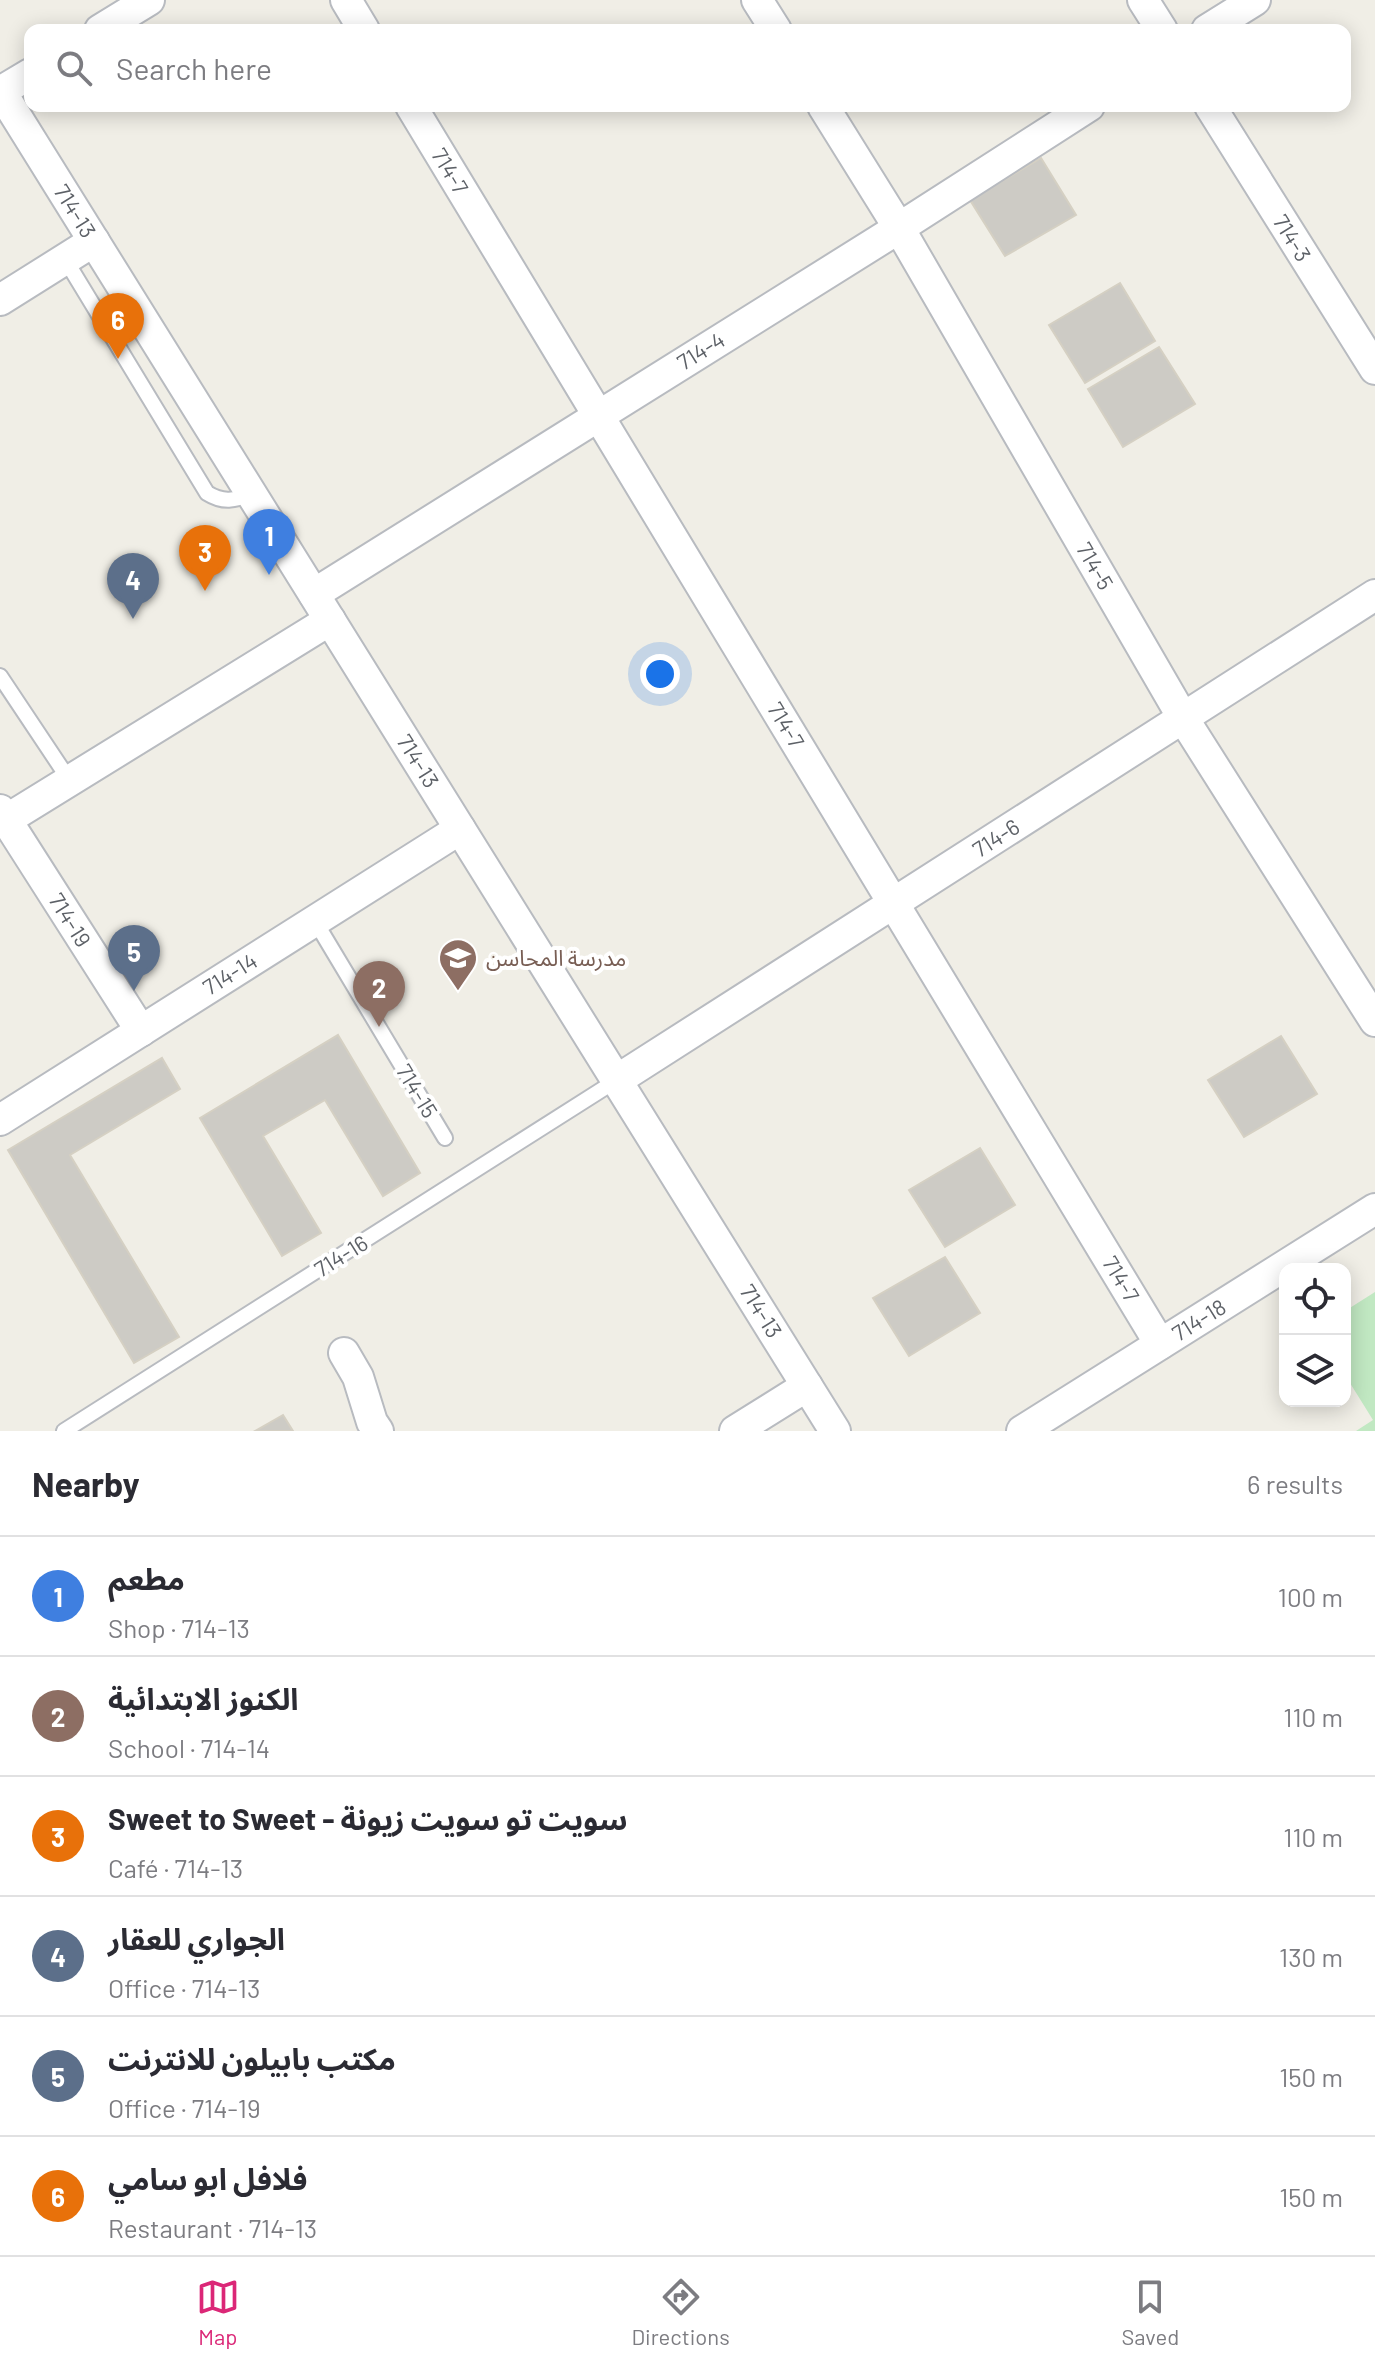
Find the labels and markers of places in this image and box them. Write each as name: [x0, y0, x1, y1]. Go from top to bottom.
pin: 6: [92, 293, 144, 359]
pin: 1: [243, 509, 295, 575]
pin: 3: [179, 525, 231, 591]
pin: 4: [107, 553, 159, 619]
pin: 5: [108, 925, 160, 991]
school or university icon: مدرسة المحاسن: [437, 937, 479, 992]
place label: مدرسة المحاسن: [486, 944, 626, 972]
pin: 2: [353, 961, 405, 1027]

